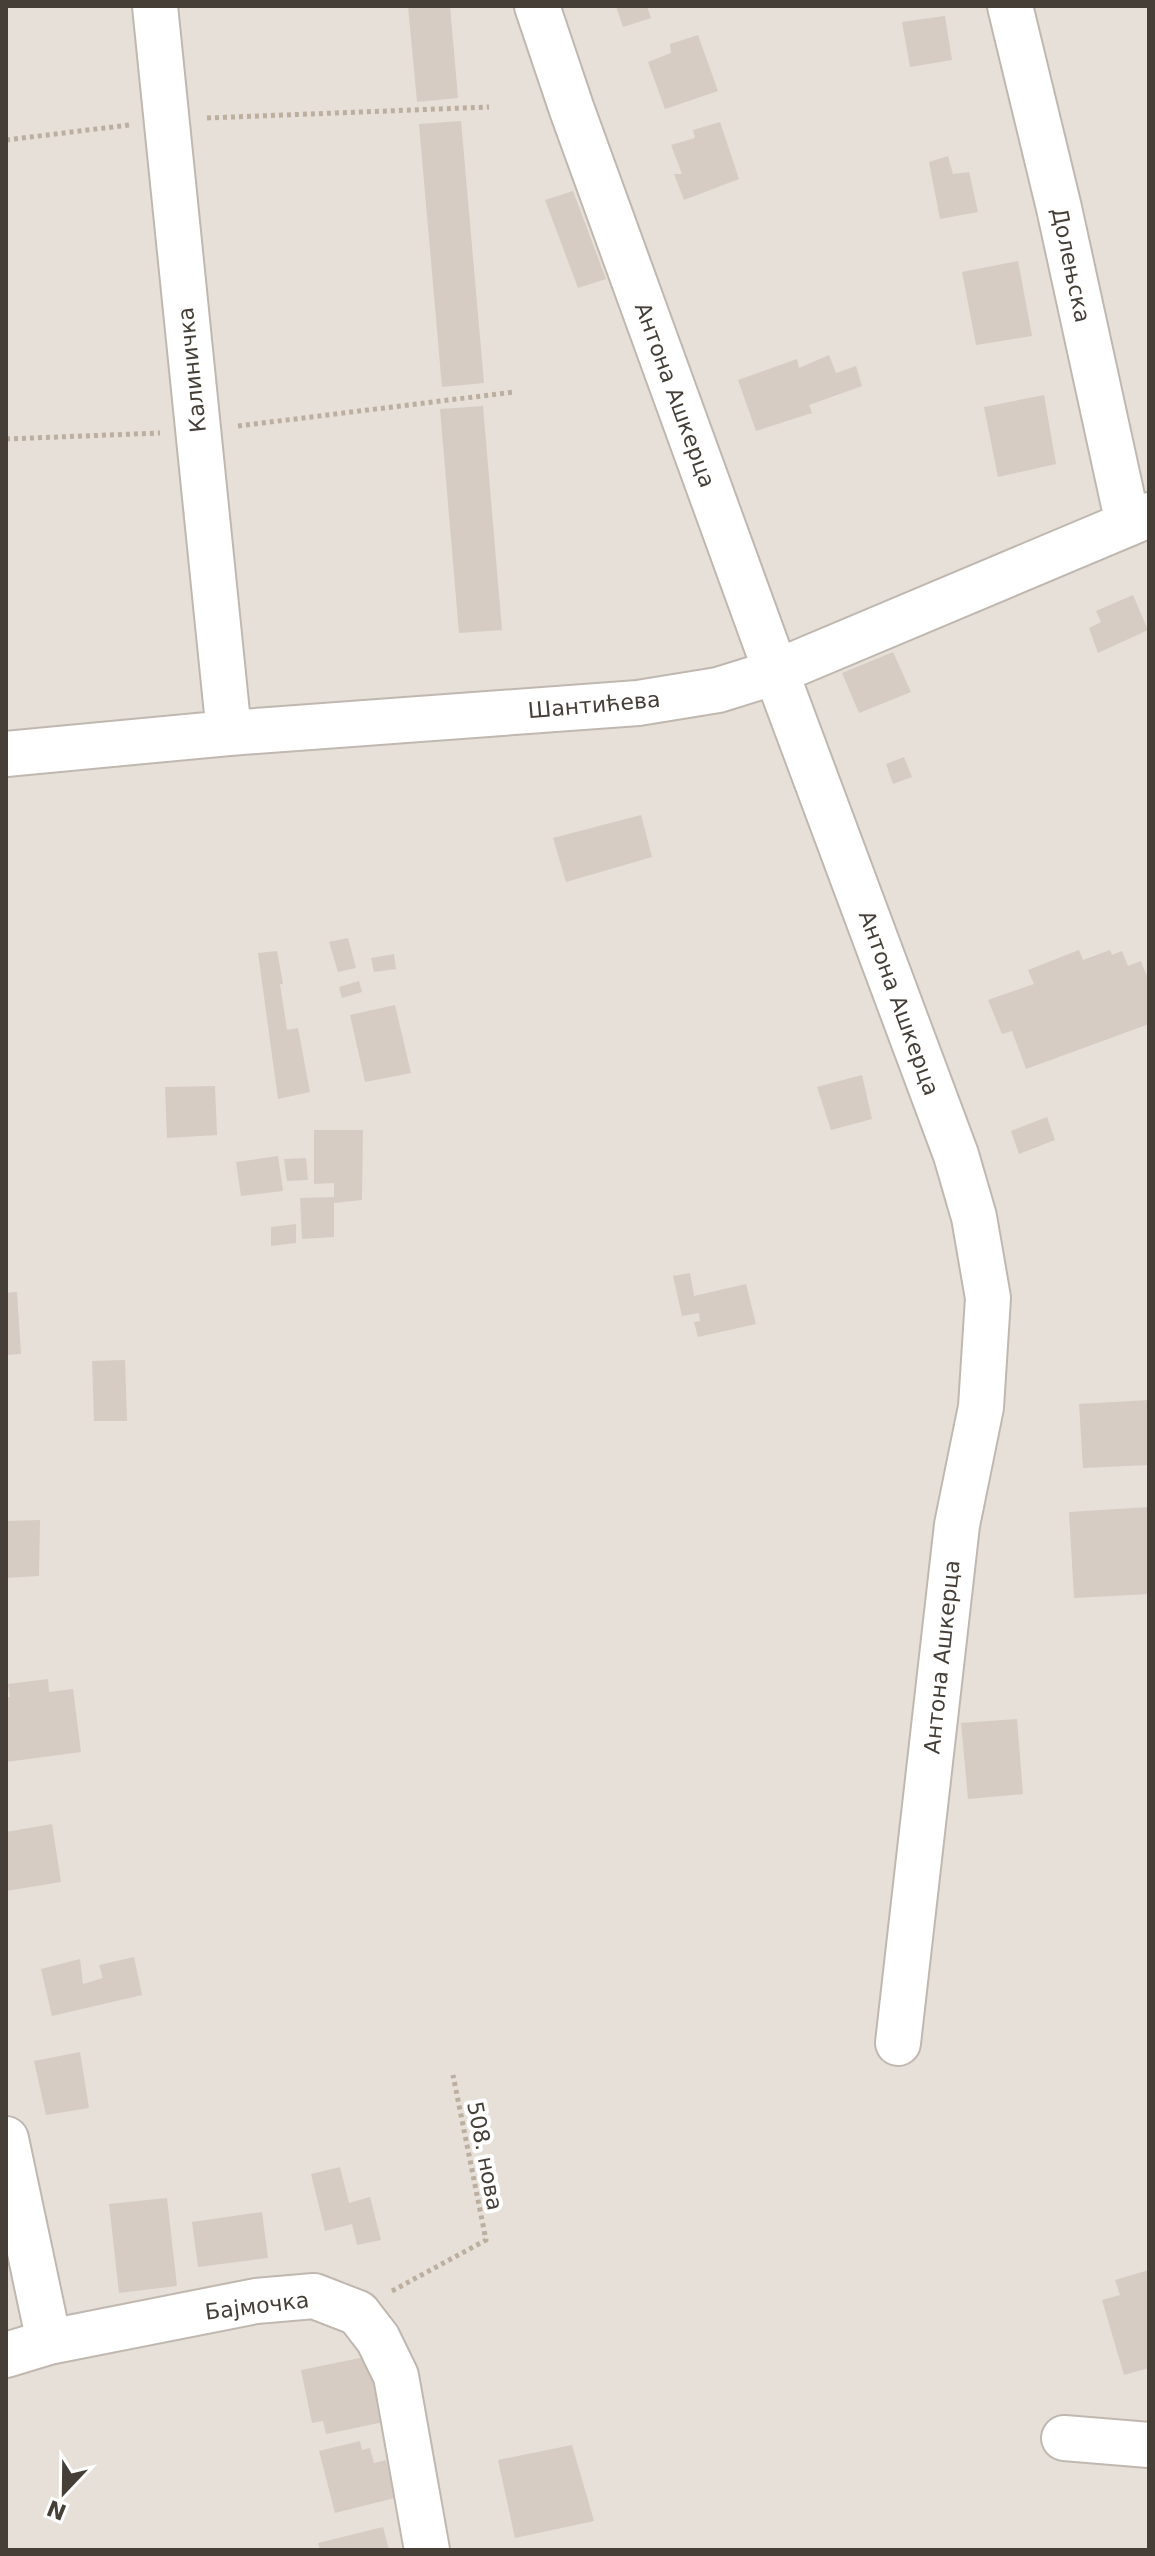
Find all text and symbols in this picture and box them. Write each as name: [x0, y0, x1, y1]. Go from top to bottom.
street label: Долењска: [1047, 205, 1095, 325]
street label: Антона Ашкерца: [630, 299, 720, 491]
street label: Калиничка: [173, 306, 211, 434]
street label: Шантићева: [527, 687, 661, 723]
street label: Антона Ашкерца: [854, 907, 944, 1099]
street label: Антона Ашкерца: [919, 1559, 965, 1755]
street label: 508. нова: [462, 2099, 508, 2213]
street label: Бајмочка: [204, 2287, 310, 2325]
north arrow: [24, 2452, 104, 2532]
text: N: [43, 2495, 70, 2525]

